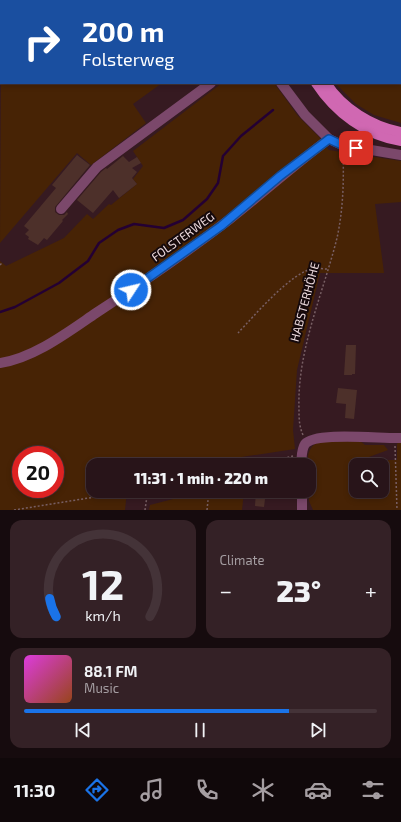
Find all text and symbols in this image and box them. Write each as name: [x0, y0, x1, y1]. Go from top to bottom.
text: 200 m: [82, 14, 164, 48]
icon: right: [16, 16, 68, 68]
text: Folsterweg: [82, 48, 174, 70]
pin: [339, 131, 373, 165]
icon: arrive: [345, 137, 367, 159]
street label: FOLSTERWEG: [148, 209, 216, 264]
street label: HABSTERHÖHE: [287, 260, 321, 343]
position arrow: [110, 269, 152, 311]
speed limit sign: 20: [12, 446, 64, 498]
map controls: [349, 458, 389, 498]
button: search: [349, 458, 389, 498]
text: 11:31 · 1 min · 220 m: [134, 469, 268, 487]
text: Climate: [220, 552, 264, 568]
text: 12: [82, 558, 124, 608]
text: 23°: [276, 572, 321, 608]
text: −: [220, 577, 232, 603]
text: +: [365, 577, 377, 603]
text: km/h: [85, 607, 120, 624]
text: 88.1 FM: [84, 662, 138, 680]
text: Music: [84, 680, 119, 696]
icon: previous: [72, 719, 94, 741]
icon: pause: [189, 719, 211, 741]
icon: next: [307, 719, 329, 741]
icon: directions: [83, 776, 111, 804]
icon: music: [138, 776, 166, 804]
icon: phone: [193, 776, 221, 804]
icon: climate: [249, 776, 277, 804]
icon: car: [304, 776, 332, 804]
icon: filters: [359, 776, 387, 804]
text: 11:30: [14, 779, 55, 801]

